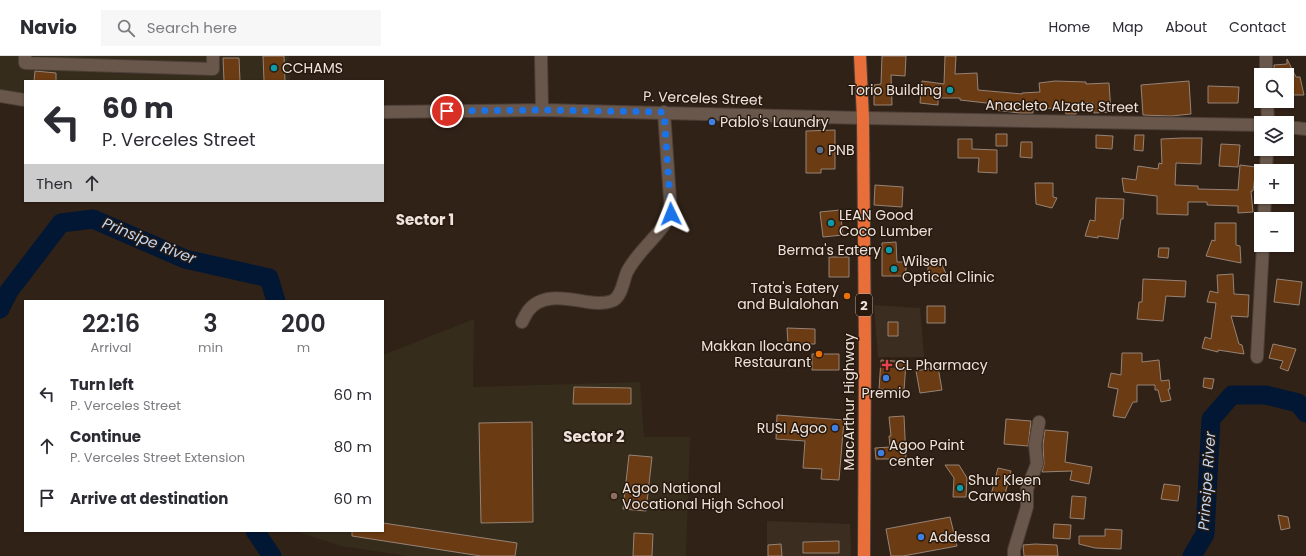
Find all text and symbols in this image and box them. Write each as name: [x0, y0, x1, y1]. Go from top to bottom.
search box: [101, 10, 381, 46]
text: Navio: [20, 14, 77, 41]
icon: search: [115, 17, 137, 39]
text: Search here: [147, 17, 237, 38]
text: Home: [1048, 17, 1090, 37]
text: Map: [1112, 17, 1143, 37]
text: About: [1165, 17, 1207, 37]
text: Contact: [1229, 17, 1286, 37]
place label: CCHAMS: [282, 58, 343, 78]
marker: CCHAMS: [269, 63, 279, 73]
map controls: [1254, 68, 1294, 252]
button: search: [1254, 68, 1294, 108]
place label: Torio Building: [848, 80, 942, 100]
marker: Torio Building: [945, 85, 955, 95]
street label: P. Verceles Street: [643, 86, 763, 110]
text: 60 m: [102, 89, 174, 128]
pin: [430, 94, 464, 128]
street label: Anacleto Alzate Street: [985, 95, 1139, 117]
icon: left: [36, 96, 88, 148]
icon: arrive: [436, 100, 458, 122]
place label: Pablo's Laundry: [720, 112, 829, 132]
button: layers: [1254, 116, 1294, 156]
marker: Pablo's Laundry: [707, 117, 717, 127]
text: P. Verceles Street: [102, 127, 256, 152]
place label: PNB: [828, 140, 855, 160]
marker: PNB: [815, 145, 825, 155]
button: +: [1254, 164, 1294, 204]
icon: ahead: [81, 172, 103, 194]
text: Then: [36, 173, 73, 194]
position arrow: [650, 193, 692, 235]
place label: LEAN Good Coco Lumber: [839, 205, 933, 241]
district label: Sector 1: [396, 209, 454, 230]
water label: Prinsipe River: [99, 212, 199, 269]
button: −: [1254, 212, 1294, 252]
marker: LEAN Good Coco Lumber: [826, 218, 836, 228]
place label: Berma's Eatery: [778, 240, 881, 260]
marker: Berma's Eatery: [884, 245, 894, 255]
place label: Wilsen Optical Clinic: [902, 251, 995, 287]
marker: Wilsen Optical Clinic: [889, 264, 899, 274]
place label: Tata's Eatery and Bulalohan: [737, 278, 839, 314]
marker: Tata's Eatery and Bulalohan: [842, 291, 852, 301]
road number: 2: [856, 294, 872, 316]
text: 22:16: [82, 307, 140, 340]
text: 3: [203, 307, 218, 340]
text: 200: [281, 307, 326, 340]
street label: MacArthur Highway: [839, 333, 859, 471]
place label: Makkan Ilocano Restaurant: [701, 336, 811, 372]
text: Arrival: [91, 338, 132, 357]
text: min: [198, 338, 223, 357]
text: m: [297, 338, 310, 357]
marker: Makkan Ilocano Restaurant: [814, 349, 824, 359]
place label: CL Pharmacy: [895, 355, 988, 375]
marker: CL Pharmacy: [882, 360, 892, 370]
marker: Premio: [881, 373, 891, 383]
text: Turn left: [70, 374, 134, 395]
icon: left: [36, 383, 58, 405]
place label: Premio: [862, 383, 910, 403]
text: 60 m: [334, 384, 372, 405]
text: P. Verceles Street: [70, 396, 181, 415]
place label: RUSI Agoo: [757, 418, 827, 438]
marker: RUSI Agoo: [830, 423, 840, 433]
text: Continue: [70, 426, 141, 447]
district label: Sector 2: [563, 426, 625, 447]
water label: Prinsipe River: [1193, 430, 1220, 531]
icon: ahead: [36, 435, 58, 457]
place label: Agoo Paint center: [889, 435, 965, 471]
text: 80 m: [334, 436, 372, 457]
text: P. Verceles Street Extension: [70, 448, 245, 467]
marker: Agoo Paint center: [876, 448, 886, 458]
place label: Shur Kleen Carwash: [968, 470, 1041, 506]
place label: Agoo National Vocational High School: [622, 478, 784, 514]
marker: Shur Kleen Carwash: [955, 483, 965, 493]
icon: arrive: [36, 487, 58, 509]
text: Arrive at destination: [70, 488, 228, 509]
text: 60 m: [334, 488, 372, 509]
marker: Agoo National Vocational High School: [609, 491, 619, 501]
place label: Addessa: [929, 527, 990, 547]
marker: Addessa: [916, 532, 926, 542]

